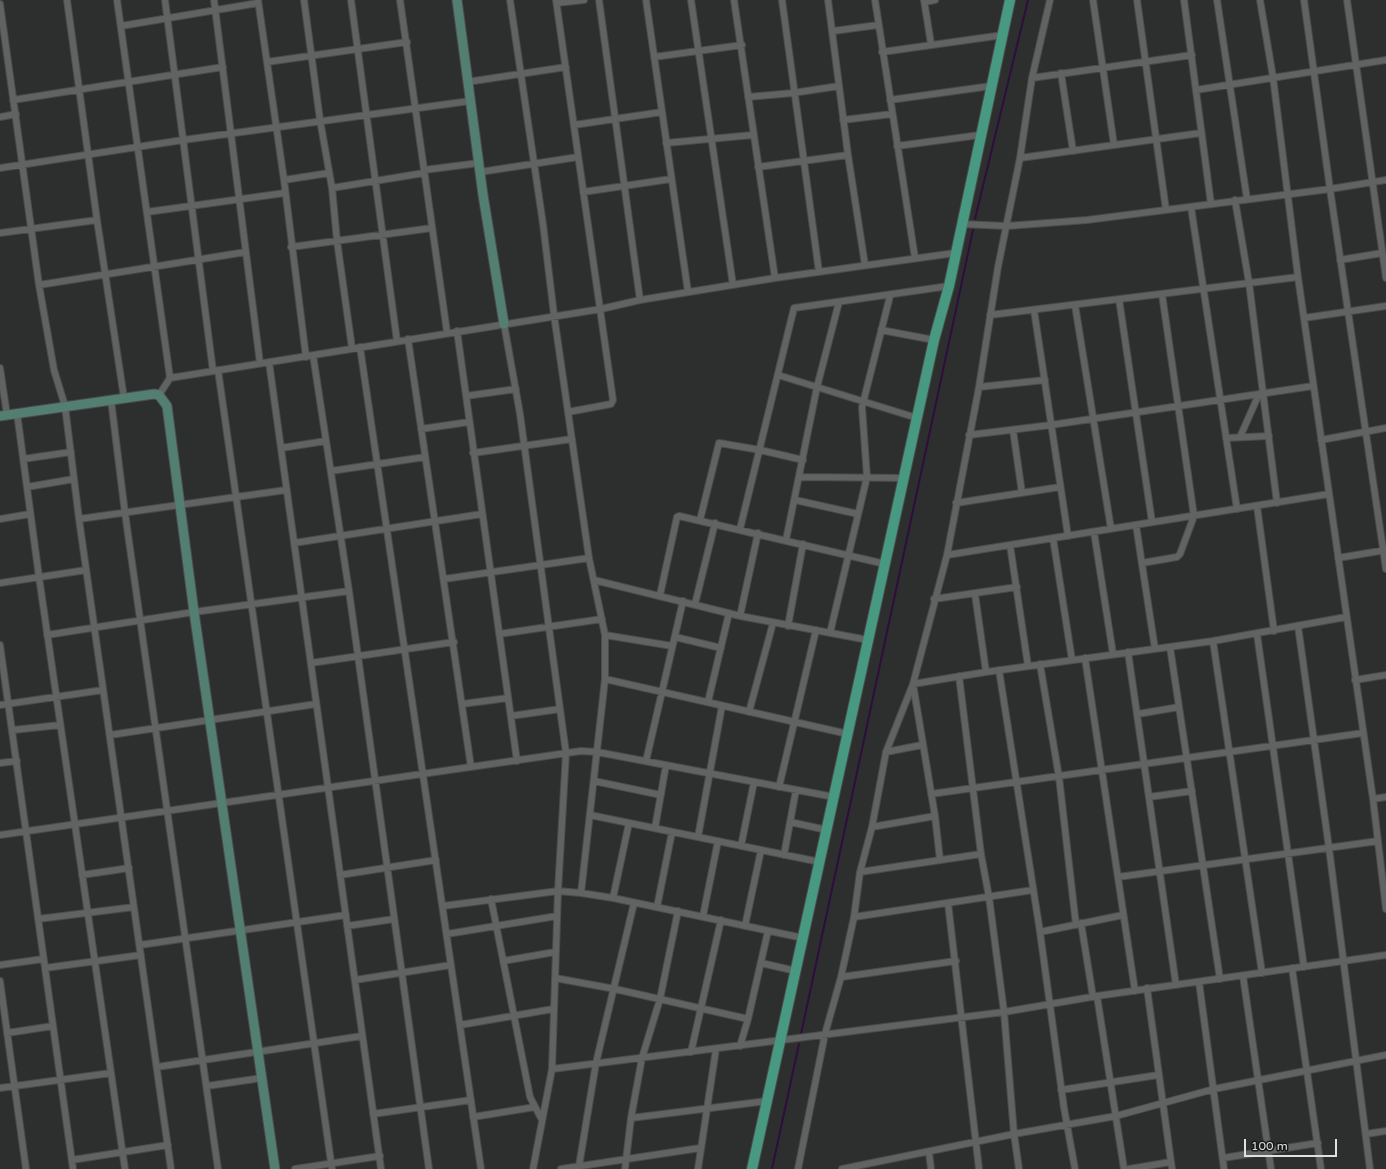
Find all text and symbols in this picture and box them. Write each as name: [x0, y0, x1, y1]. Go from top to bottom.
scale bar: [1246, 1131, 1339, 1157]
text: 100 m: [1251, 1139, 1288, 1153]

